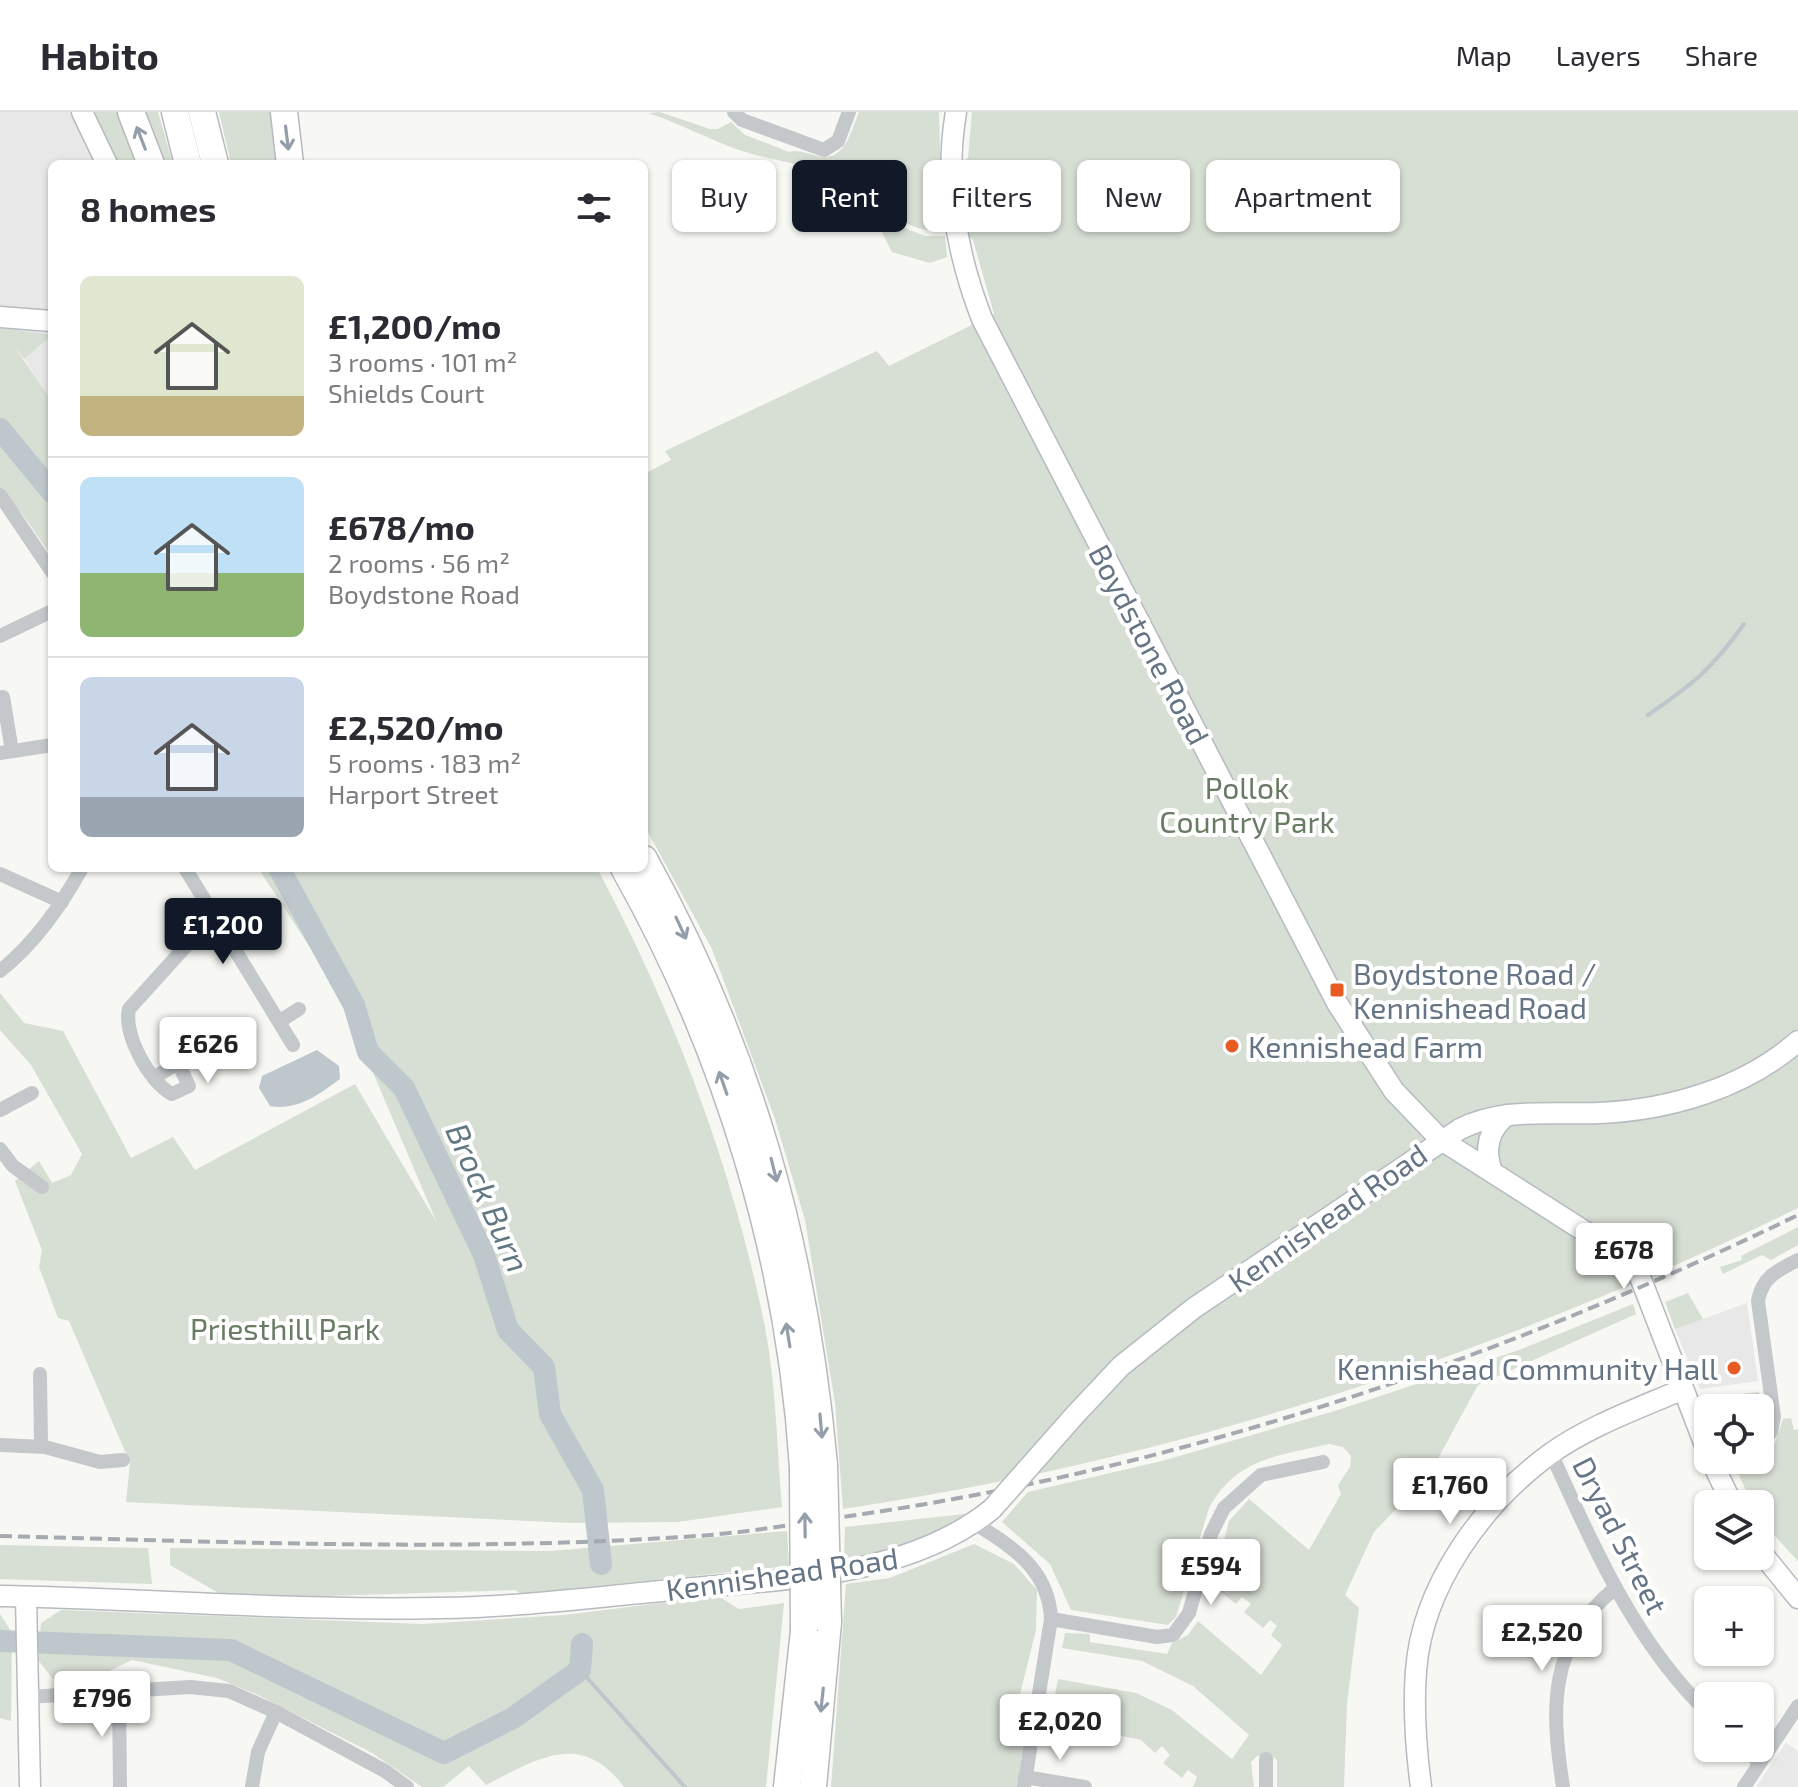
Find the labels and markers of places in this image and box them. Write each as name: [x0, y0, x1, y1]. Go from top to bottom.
pin: £1,200: [158, 898, 288, 966]
place label: Boydstone Road / Kennishead Road: [1353, 955, 1597, 1025]
marker: Boydstone Road / Kennishead Road: [1328, 981, 1346, 999]
pin: £626: [161, 1017, 255, 1085]
place label: Kennishead Farm: [1248, 1028, 1483, 1064]
marker: Kennishead Farm: [1223, 1037, 1241, 1055]
pin: £678: [1577, 1223, 1671, 1291]
place label: Kennishead Community Hall: [1337, 1350, 1718, 1386]
marker: Kennishead Community Hall: [1725, 1359, 1743, 1377]
pin: £1,760: [1385, 1458, 1515, 1526]
pin: £594: [1164, 1539, 1258, 1607]
pin: £2,520: [1477, 1605, 1607, 1673]
pin: £796: [55, 1671, 149, 1739]
pin: £2,020: [995, 1694, 1125, 1762]

